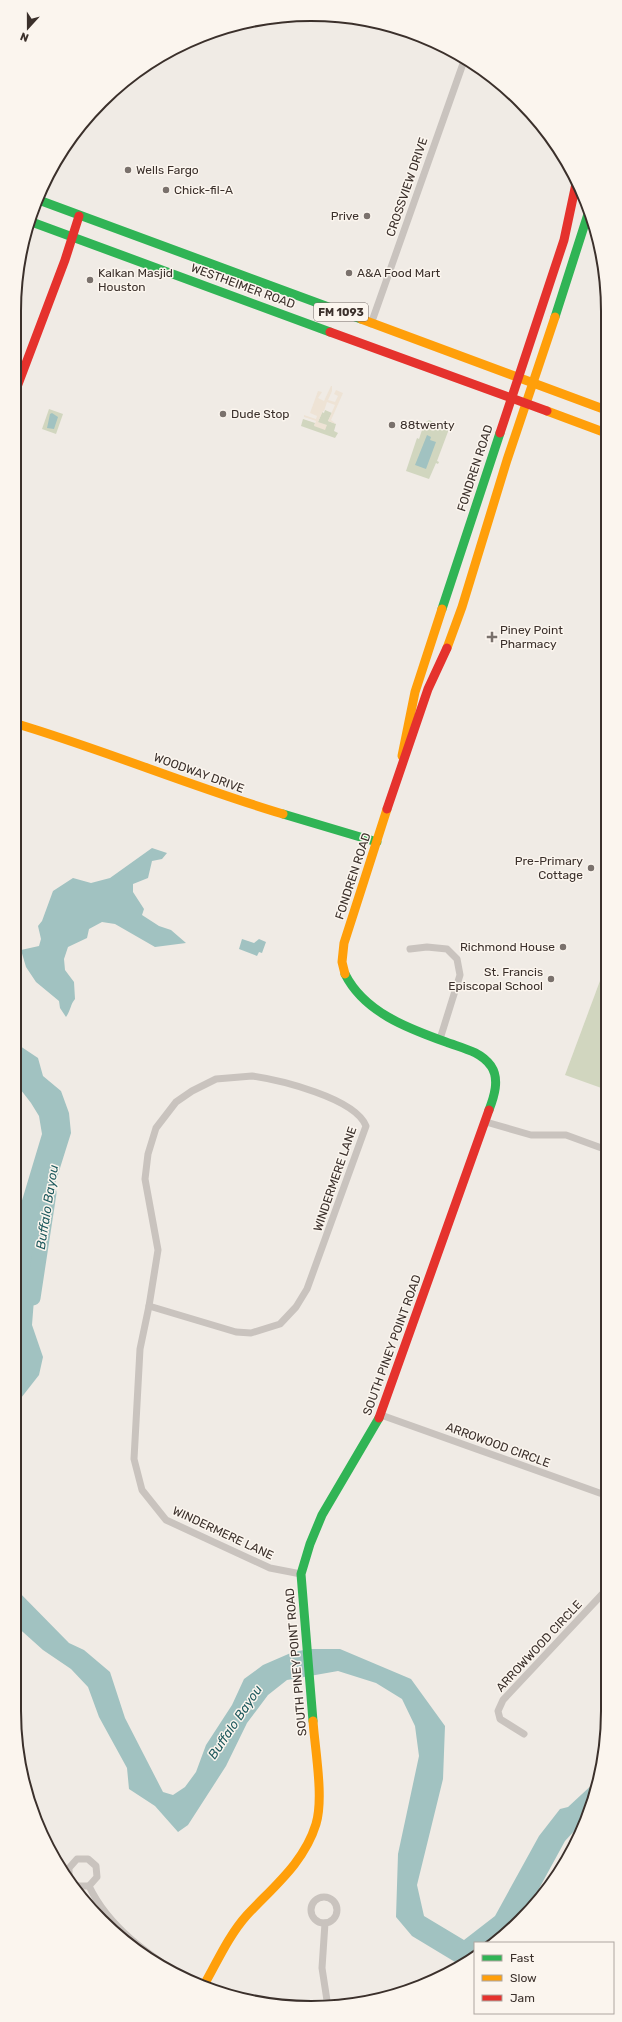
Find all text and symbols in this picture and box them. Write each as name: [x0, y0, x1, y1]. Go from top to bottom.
north arrow: [8, 8, 48, 48]
text: N: [18, 29, 31, 44]
street label: CROSSVIEW DRIVE: [383, 136, 431, 238]
place label: Wells Fargo: [136, 163, 199, 177]
marker: Wells Fargo: [123, 165, 133, 175]
place label: Chick-fil-A: [174, 183, 233, 197]
marker: Chick-fil-A: [161, 185, 171, 195]
place label: Prive: [331, 209, 359, 223]
marker: Prive: [362, 211, 372, 221]
street label: WESTHEIMER ROAD: [189, 261, 297, 311]
place label: Kalkan Masjid Houston: [98, 266, 173, 294]
place label: A&A Food Mart: [357, 266, 440, 280]
marker: A&A Food Mart: [344, 268, 354, 278]
marker: Kalkan Masjid Houston: [85, 275, 95, 285]
road number: FM 1093: [314, 303, 368, 321]
place label: Dude Stop: [231, 407, 290, 421]
marker: Dude Stop: [218, 409, 228, 419]
place label: 88twenty: [400, 418, 455, 432]
marker: 88twenty: [387, 420, 397, 430]
street label: FONDREN ROAD: [454, 423, 496, 513]
place label: Piney Point Pharmacy: [500, 623, 563, 651]
marker: Piney Point Pharmacy: [487, 632, 497, 642]
street label: WOODWAY DRIVE: [152, 750, 246, 796]
street label: FONDREN ROAD: [332, 831, 374, 921]
place label: Pre-Primary Cottage: [515, 854, 583, 882]
marker: Pre-Primary Cottage: [586, 863, 596, 873]
place label: Richmond House: [460, 940, 555, 954]
marker: Richmond House: [558, 942, 568, 952]
place label: St. Francis Episcopal School: [448, 965, 543, 993]
marker: St. Francis Episcopal School: [546, 974, 556, 984]
street label: WINDERMERE LANE: [310, 1125, 360, 1233]
water label: Buffalo Bayou: [33, 1163, 61, 1250]
street label: SOUTH PINEY POINT ROAD: [360, 1273, 424, 1417]
street label: ARROWOOD CIRCLE: [444, 1420, 552, 1470]
street label: WINDERMERE LANE: [170, 1503, 276, 1563]
street label: SOUTH PINEY POINT ROAD: [283, 1587, 309, 1737]
street label: ARROWWOOD CIRCLE: [493, 1598, 585, 1694]
water label: Buffalo Bayou: [205, 1682, 265, 1762]
legend: [474, 1942, 614, 2014]
text: Fast: [510, 1951, 534, 1965]
text: Slow: [510, 1971, 537, 1985]
text: Jam: [510, 1991, 535, 2005]

